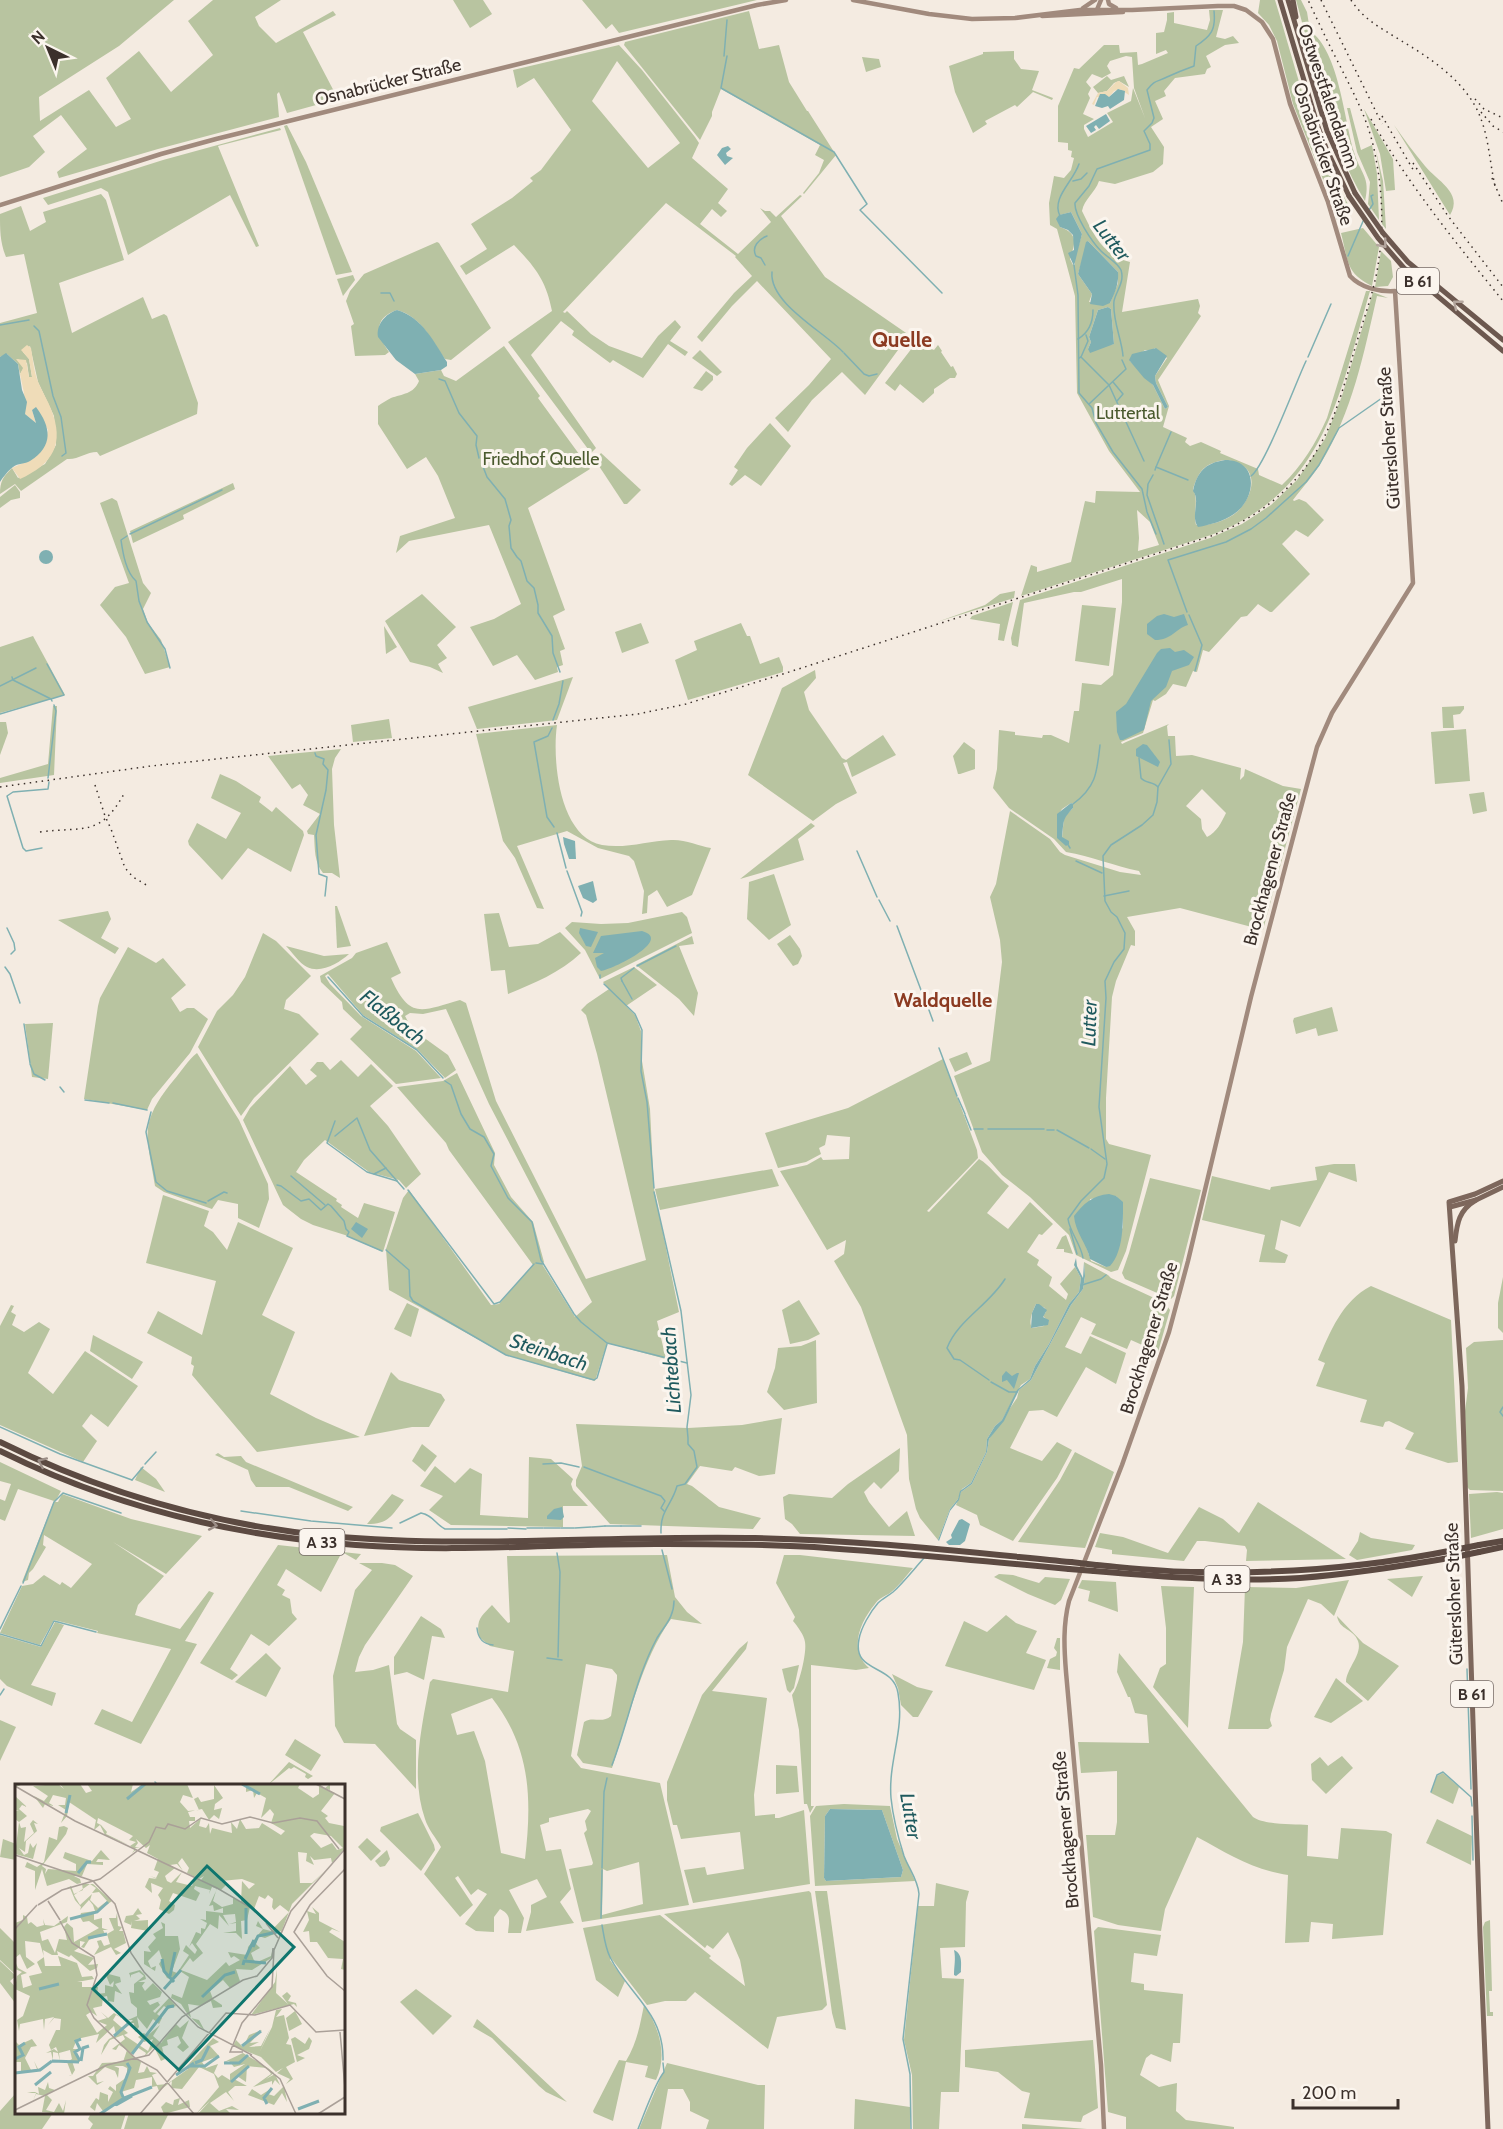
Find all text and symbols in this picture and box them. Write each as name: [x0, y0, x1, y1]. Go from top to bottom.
north arrow: [18, 18, 78, 78]
street label: Ostwestfalendamm: [1293, 21, 1363, 171]
text: N: [27, 27, 49, 48]
street label: Osnabrücker Straße: [313, 53, 463, 111]
street label: Osnabrücker Straße: [1288, 80, 1358, 228]
water label: Lutter: [1088, 214, 1136, 266]
one-way arrow: [1375, 237, 1386, 248]
road number: B 61: [1397, 268, 1439, 294]
one-way arrow: [1453, 300, 1464, 311]
district label: Quelle: [872, 327, 932, 352]
street label: Gütersloher Straße: [1373, 366, 1405, 510]
park label: Luttertal: [1096, 402, 1161, 424]
park label: Friedhof Quelle: [483, 448, 599, 470]
street label: Brockhagener Straße: [1239, 790, 1301, 948]
water label: Flaßbach: [356, 984, 430, 1050]
district label: Waldquelle: [894, 988, 992, 1012]
water label: Lutter: [1076, 999, 1102, 1047]
street label: Brockhagener Straße: [1115, 1259, 1183, 1417]
water label: Lichtebach: [656, 1326, 686, 1414]
water label: Steinbach: [507, 1328, 591, 1376]
one-way arrow: [38, 1457, 49, 1469]
one-way arrow: [208, 1518, 218, 1531]
street label: Gütersloher Straße: [1441, 1522, 1467, 1666]
road number: A 33: [300, 1529, 344, 1555]
road number: A 33: [1204, 1566, 1250, 1592]
road number: B 61: [1451, 1681, 1493, 1707]
street label: Brockhagener Straße: [1048, 1750, 1084, 1910]
inset map: [15, 1784, 345, 2114]
water label: Lutter: [895, 1791, 927, 1842]
scale bar: [1293, 2072, 1398, 2110]
text: 200 m: [1302, 2082, 1356, 2104]

